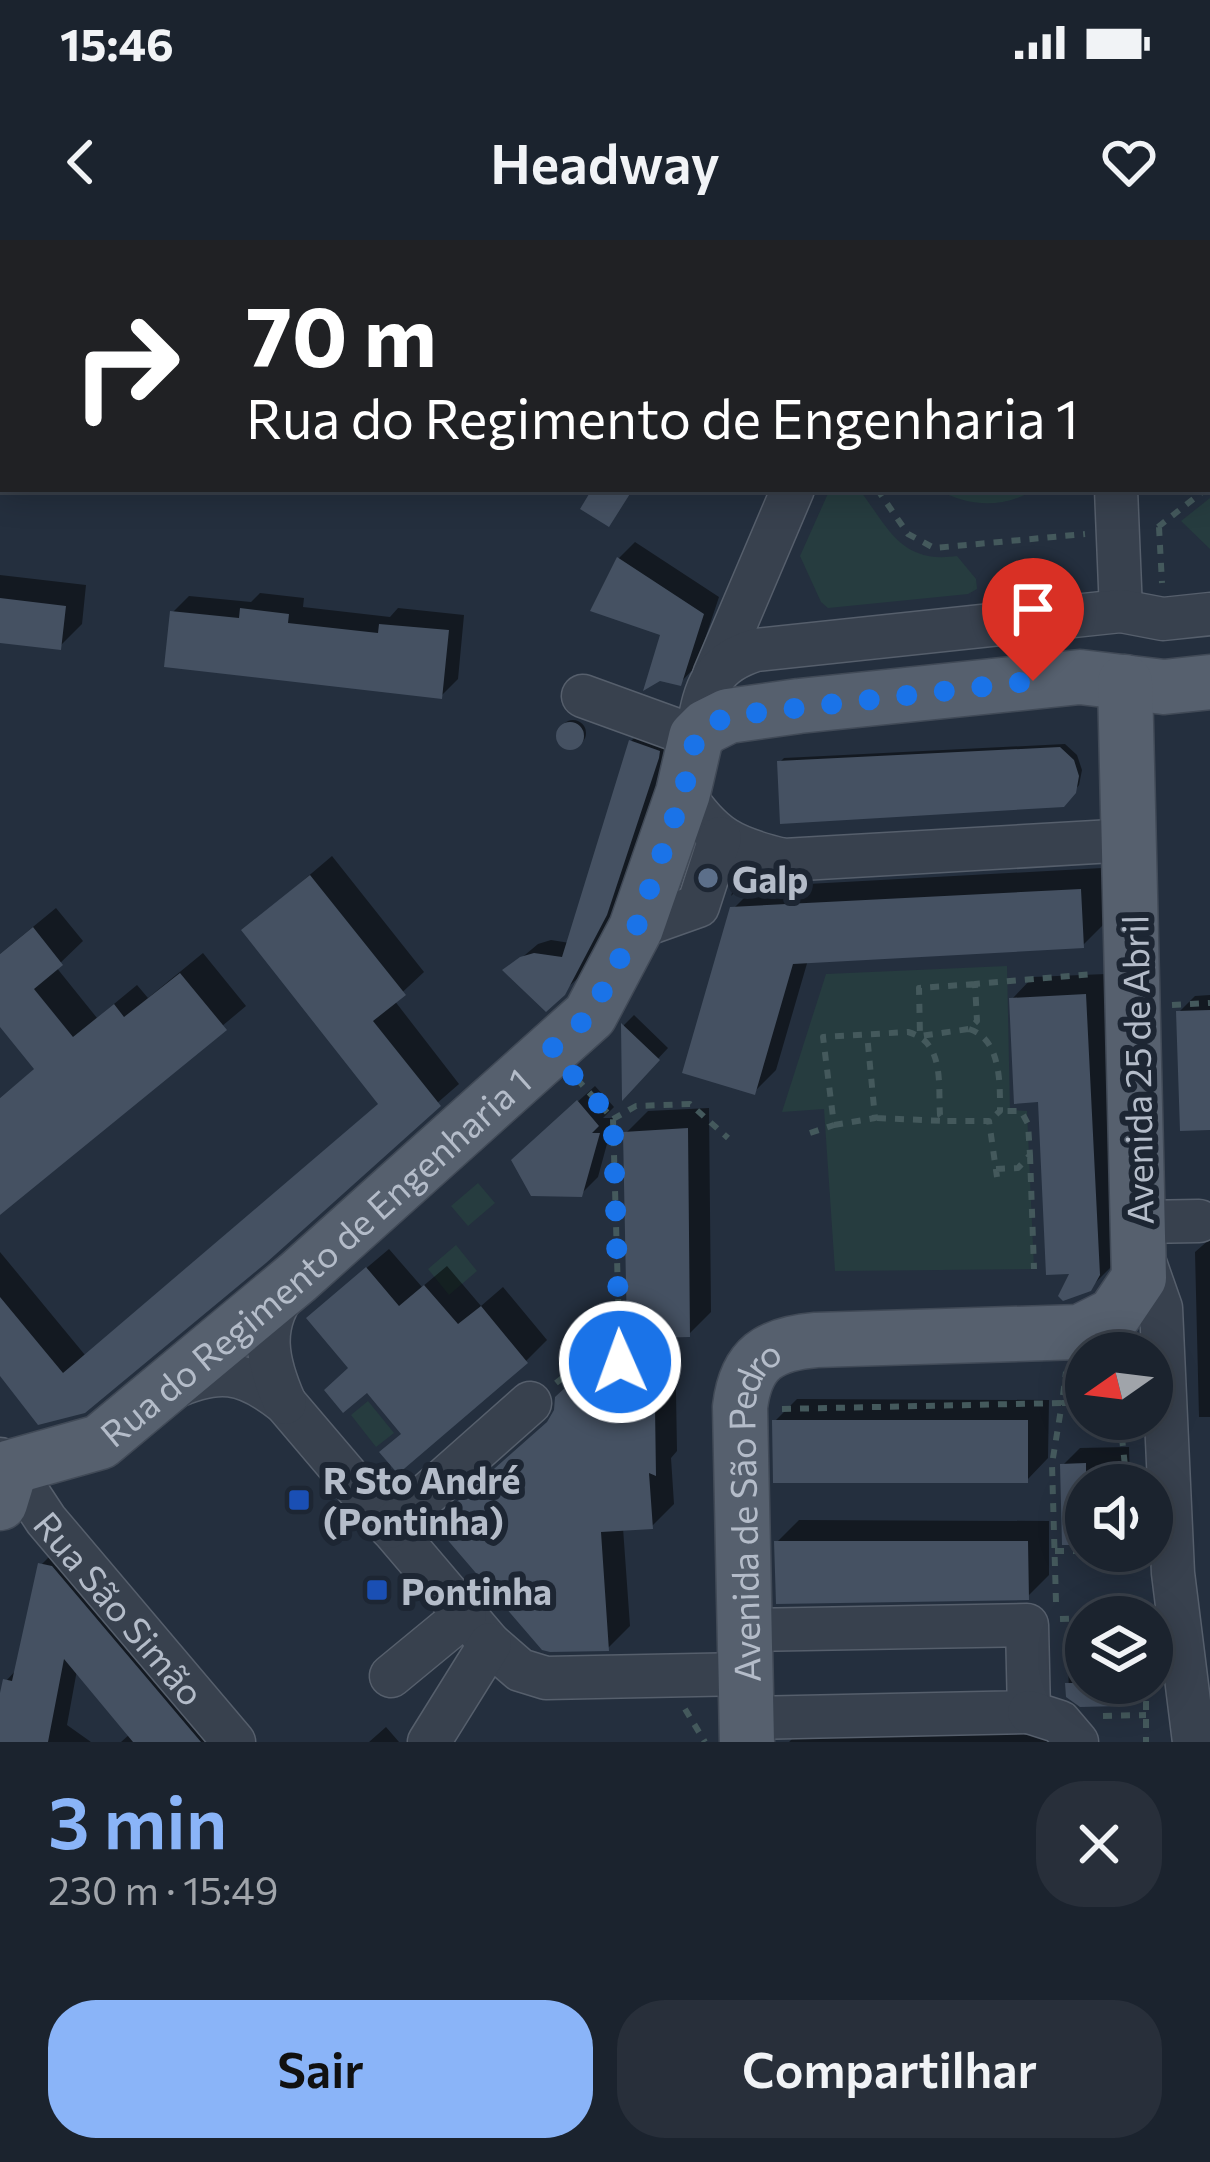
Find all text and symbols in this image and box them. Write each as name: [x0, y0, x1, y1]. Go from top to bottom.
text: 15:46: [60, 15, 174, 70]
icon: back: [48, 129, 114, 195]
text: Headway: [490, 129, 720, 195]
icon: heart: [1096, 129, 1162, 195]
text: 70 m: [246, 282, 437, 384]
icon: right: [48, 288, 204, 444]
text: Rua do Regimento de Engenharia 1: [246, 384, 1079, 450]
pin: [982, 558, 1084, 681]
icon: arrive: [1000, 576, 1066, 642]
place label: Galp: [732, 856, 808, 900]
marker: Galp: [695, 865, 721, 891]
street label: Avenida 25 de Abril: [1111, 915, 1161, 1225]
street label: Rua do Regimento de Engenharia 1: [91, 1058, 539, 1455]
position arrow: [557, 1299, 683, 1425]
street label: Avenida de São Pedro: [718, 1329, 788, 1683]
north arrow: [1065, 1332, 1173, 1440]
map controls: [1065, 1332, 1173, 1704]
place label: R Sto André (Pontinha): [323, 1457, 521, 1542]
button: sound: [1065, 1464, 1173, 1572]
marker: R Sto André (Pontinha): [286, 1487, 312, 1513]
street label: Rua São Simão: [26, 1502, 215, 1713]
place label: Pontinha: [401, 1568, 552, 1612]
marker: Pontinha: [364, 1577, 390, 1603]
button: layers: [1065, 1596, 1173, 1704]
text: 3 min: [48, 1776, 227, 1864]
button: close: [1036, 1781, 1162, 1907]
text: 230 m · 15:49: [48, 1865, 278, 1913]
button: Sair: [48, 2000, 593, 2138]
button: Compartilhar: [617, 2000, 1162, 2138]

